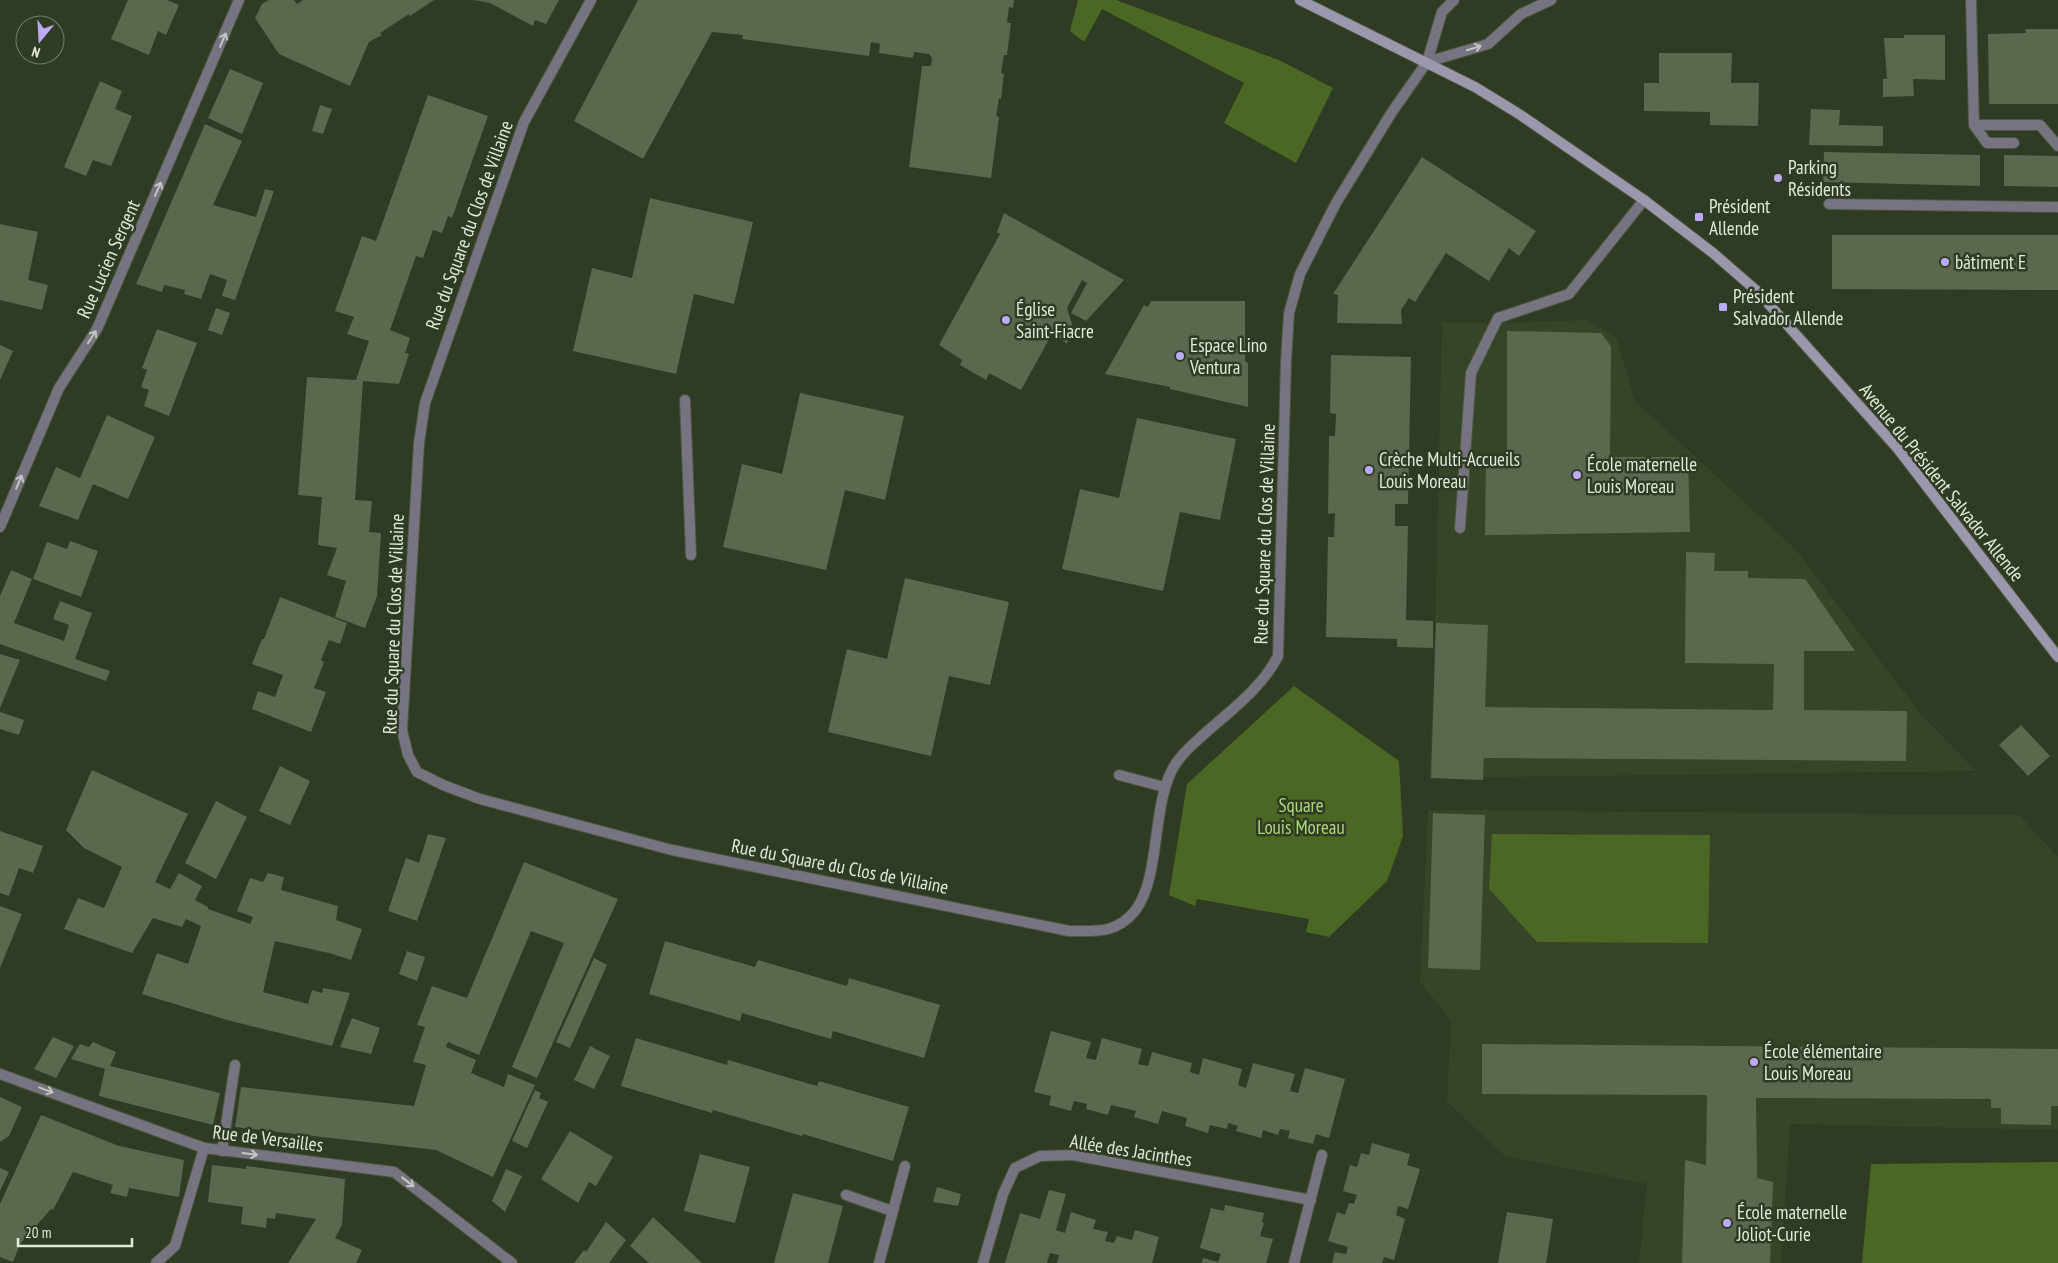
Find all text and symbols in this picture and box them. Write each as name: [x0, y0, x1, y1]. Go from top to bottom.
north arrow: [15, 15, 65, 65]
one-way arrow: [218, 33, 228, 48]
text: N: [30, 43, 42, 62]
one-way arrow: [1466, 43, 1482, 53]
street label: Rue du Square du Clos de Villaine: [420, 117, 518, 333]
place label: Parking Résidents: [1788, 155, 1851, 201]
marker: Parking Résidents: [1772, 172, 1784, 184]
one-way arrow: [154, 182, 164, 197]
place label: Président Allende: [1709, 194, 1771, 240]
street label: Rue Lucien Sergent: [71, 195, 145, 322]
marker: Président Allende: [1693, 211, 1705, 223]
place label: bâtiment E: [1955, 250, 2026, 274]
marker: bâtiment E: [1939, 256, 1951, 268]
place label: Président Salvador Allende: [1733, 284, 1844, 330]
place label: Église Saint-Fiacre: [1016, 297, 1094, 343]
marker: Président Salvador Allende: [1717, 301, 1729, 313]
marker: Église Saint-Fiacre: [1000, 314, 1012, 326]
one-way arrow: [87, 331, 97, 345]
place label: Espace Lino Ventura: [1189, 333, 1267, 379]
marker: Espace Lino Ventura: [1174, 350, 1186, 362]
street label: Avenue du Président Salvador Allende: [1855, 378, 2030, 586]
street label: Rue du Square du Clos de Villaine: [1248, 423, 1280, 645]
place label: Crèche Multi-Accueils Louis Moreau: [1379, 447, 1520, 493]
place label: École maternelle Louis Moreau: [1587, 452, 1697, 498]
marker: Crèche Multi-Accueils Louis Moreau: [1363, 464, 1375, 476]
marker: École maternelle Louis Moreau: [1571, 469, 1583, 481]
one-way arrow: [15, 475, 24, 490]
street label: Rue du Square du Clos de Villaine: [377, 513, 409, 735]
park label: Square Louis Moreau: [1257, 793, 1345, 839]
street label: Rue du Square du Clos de Villaine: [729, 833, 951, 899]
place label: École élémentaire Louis Moreau: [1764, 1039, 1882, 1085]
marker: École élémentaire Louis Moreau: [1748, 1056, 1760, 1068]
one-way arrow: [38, 1086, 53, 1095]
street label: Rue de Versailles: [211, 1119, 325, 1157]
street label: Allée des Jacinthes: [1068, 1129, 1194, 1171]
one-way arrow: [242, 1149, 258, 1159]
one-way arrow: [401, 1177, 414, 1188]
place label: École maternelle Joliot-Curie: [1736, 1200, 1847, 1246]
scale bar: [18, 1216, 131, 1248]
marker: École maternelle Joliot-Curie: [1721, 1217, 1733, 1229]
text: 20 m: [25, 1223, 51, 1242]

